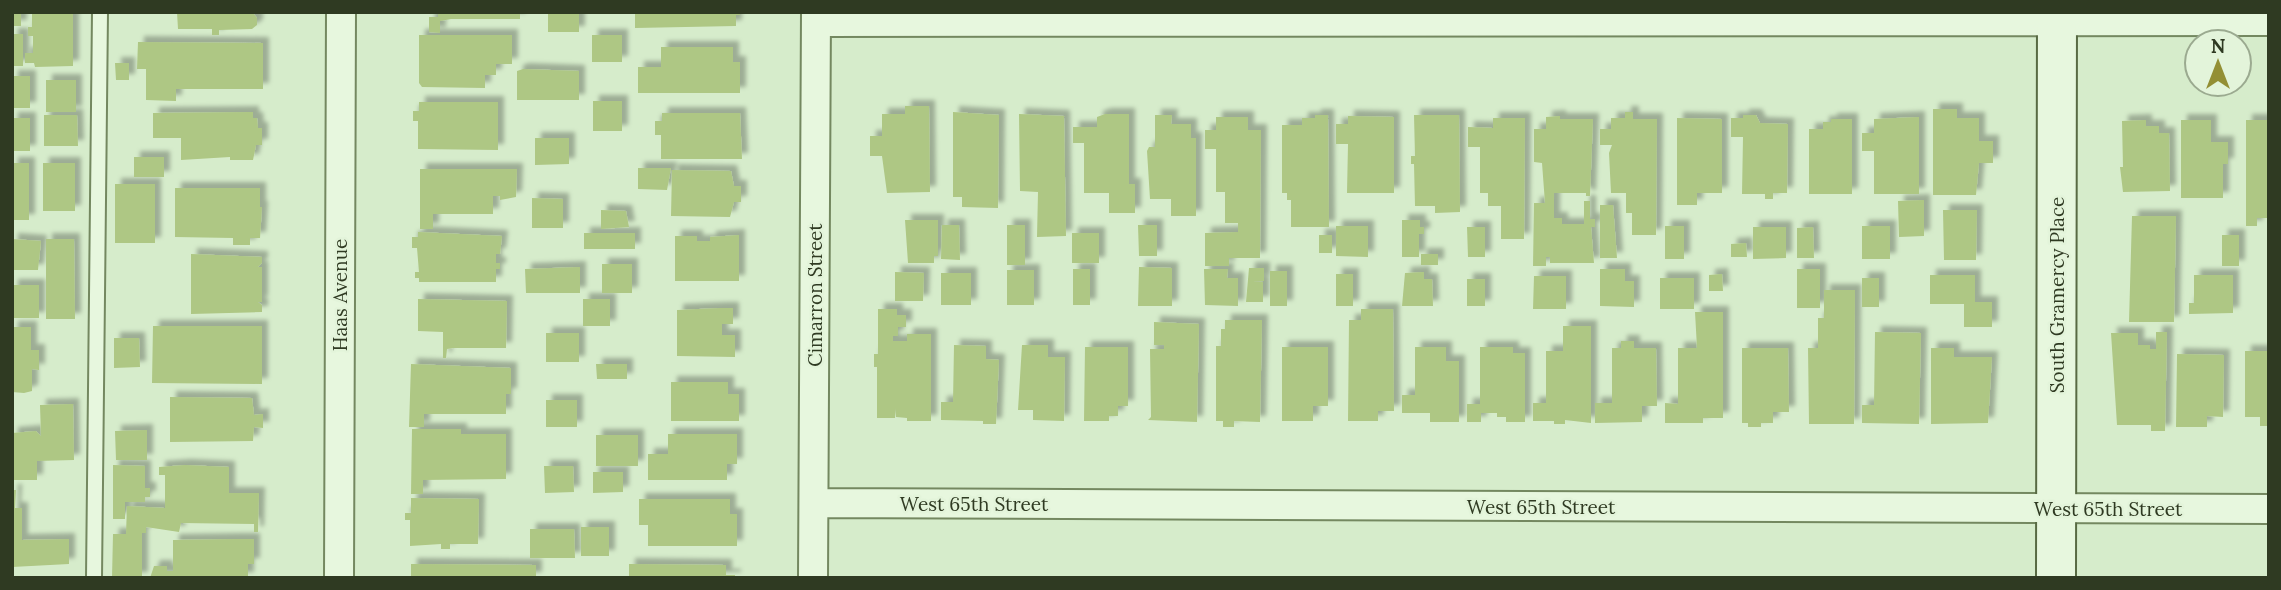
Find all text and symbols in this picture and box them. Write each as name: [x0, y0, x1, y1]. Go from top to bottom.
north arrow: [2183, 28, 2253, 98]
text: N: [2211, 34, 2226, 58]
street label: South Gramercy Place: [2045, 197, 2069, 393]
street label: Cimarron Street: [803, 223, 827, 367]
street label: Haas Avenue: [328, 239, 352, 351]
street label: West 65th Street: [900, 492, 1049, 516]
street label: West 65th Street: [1467, 495, 1616, 519]
street label: West 65th Street: [2034, 497, 2183, 521]

